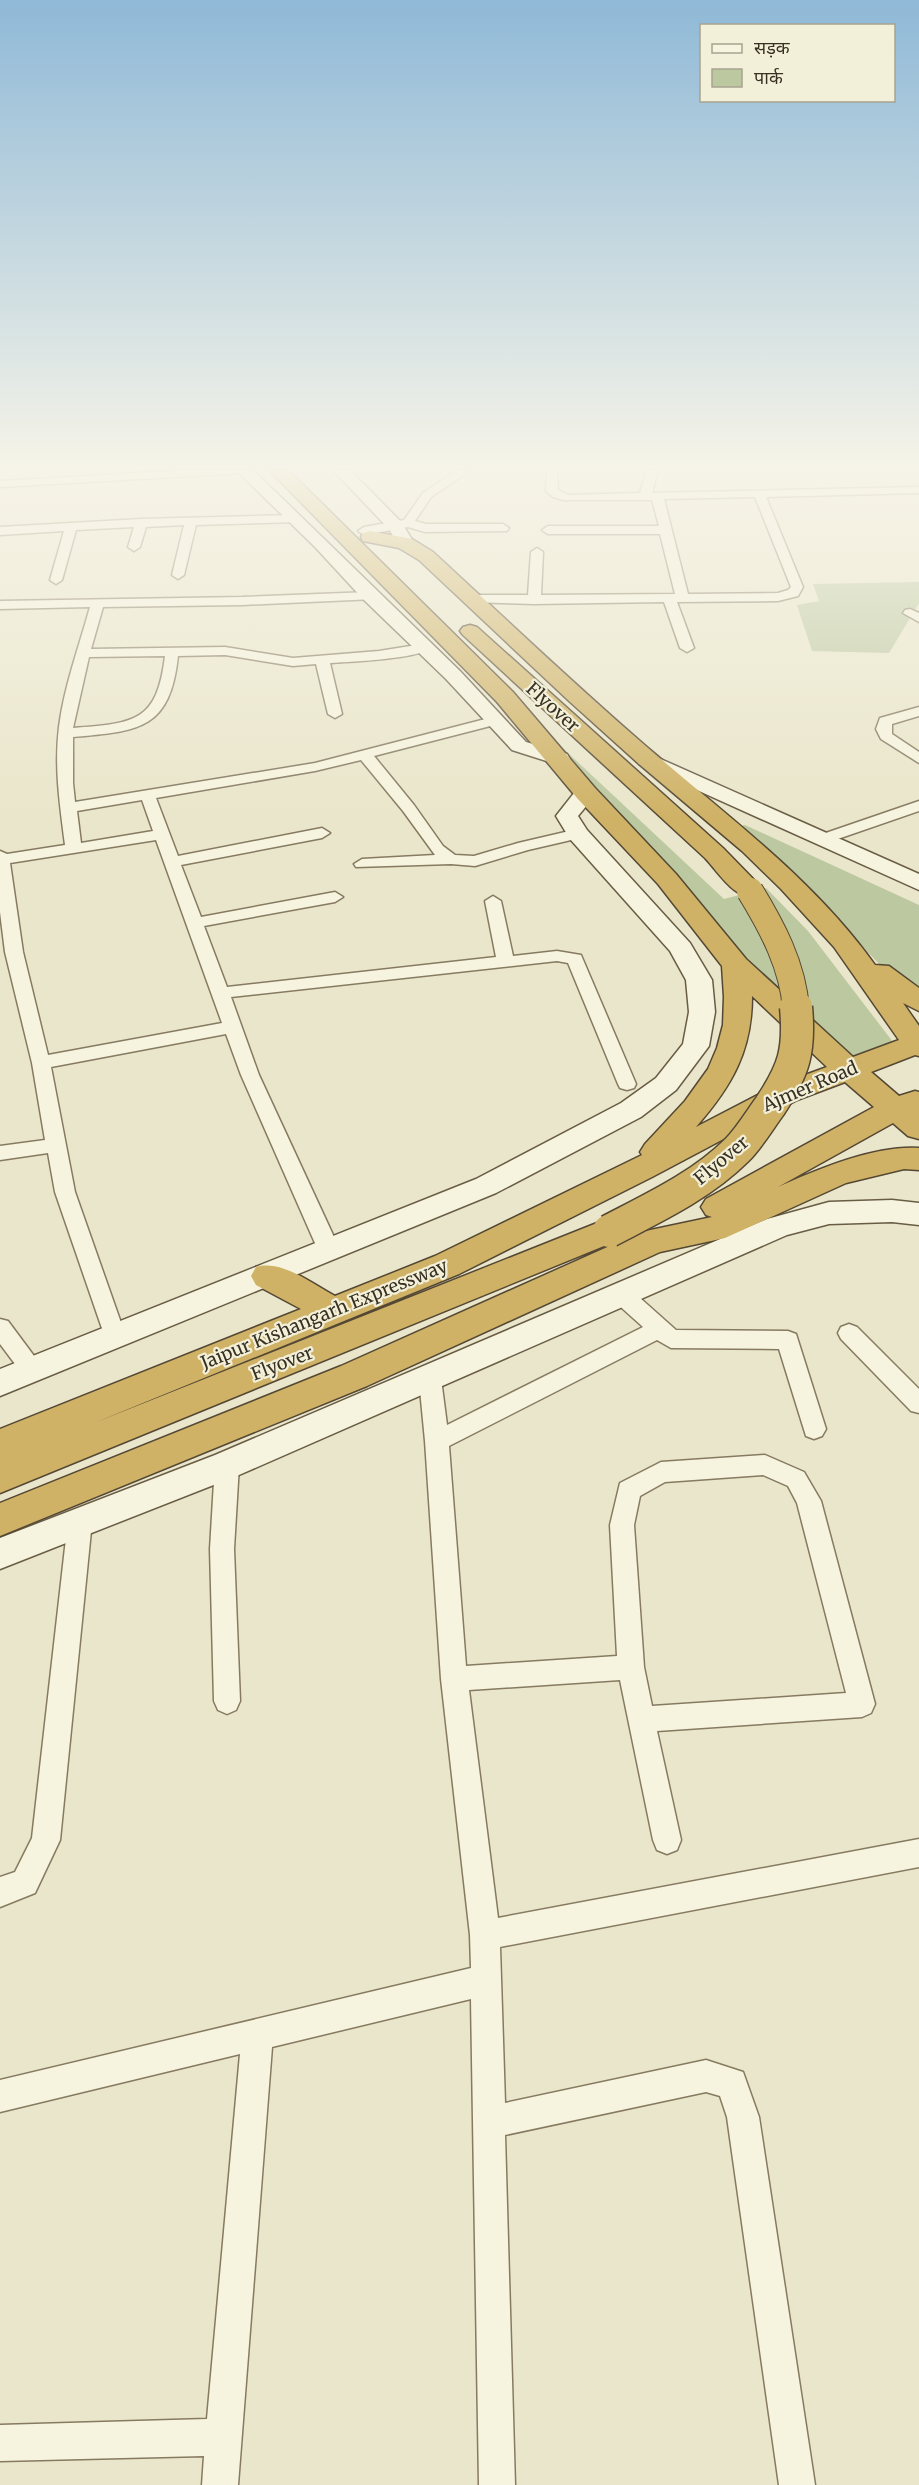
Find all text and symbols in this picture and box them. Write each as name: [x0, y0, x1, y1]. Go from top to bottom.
legend: [700, 24, 895, 102]
text: सड़क: [754, 36, 791, 59]
text: पार्क: [754, 66, 784, 89]
street label: Flyover: [521, 677, 585, 737]
street label: Ajmer Road: [758, 1056, 861, 1117]
street label: Flyover: [689, 1130, 753, 1190]
street label: Jaipur Kishangarh Expressway: [196, 1254, 451, 1375]
street label: Flyover: [248, 1341, 316, 1385]

